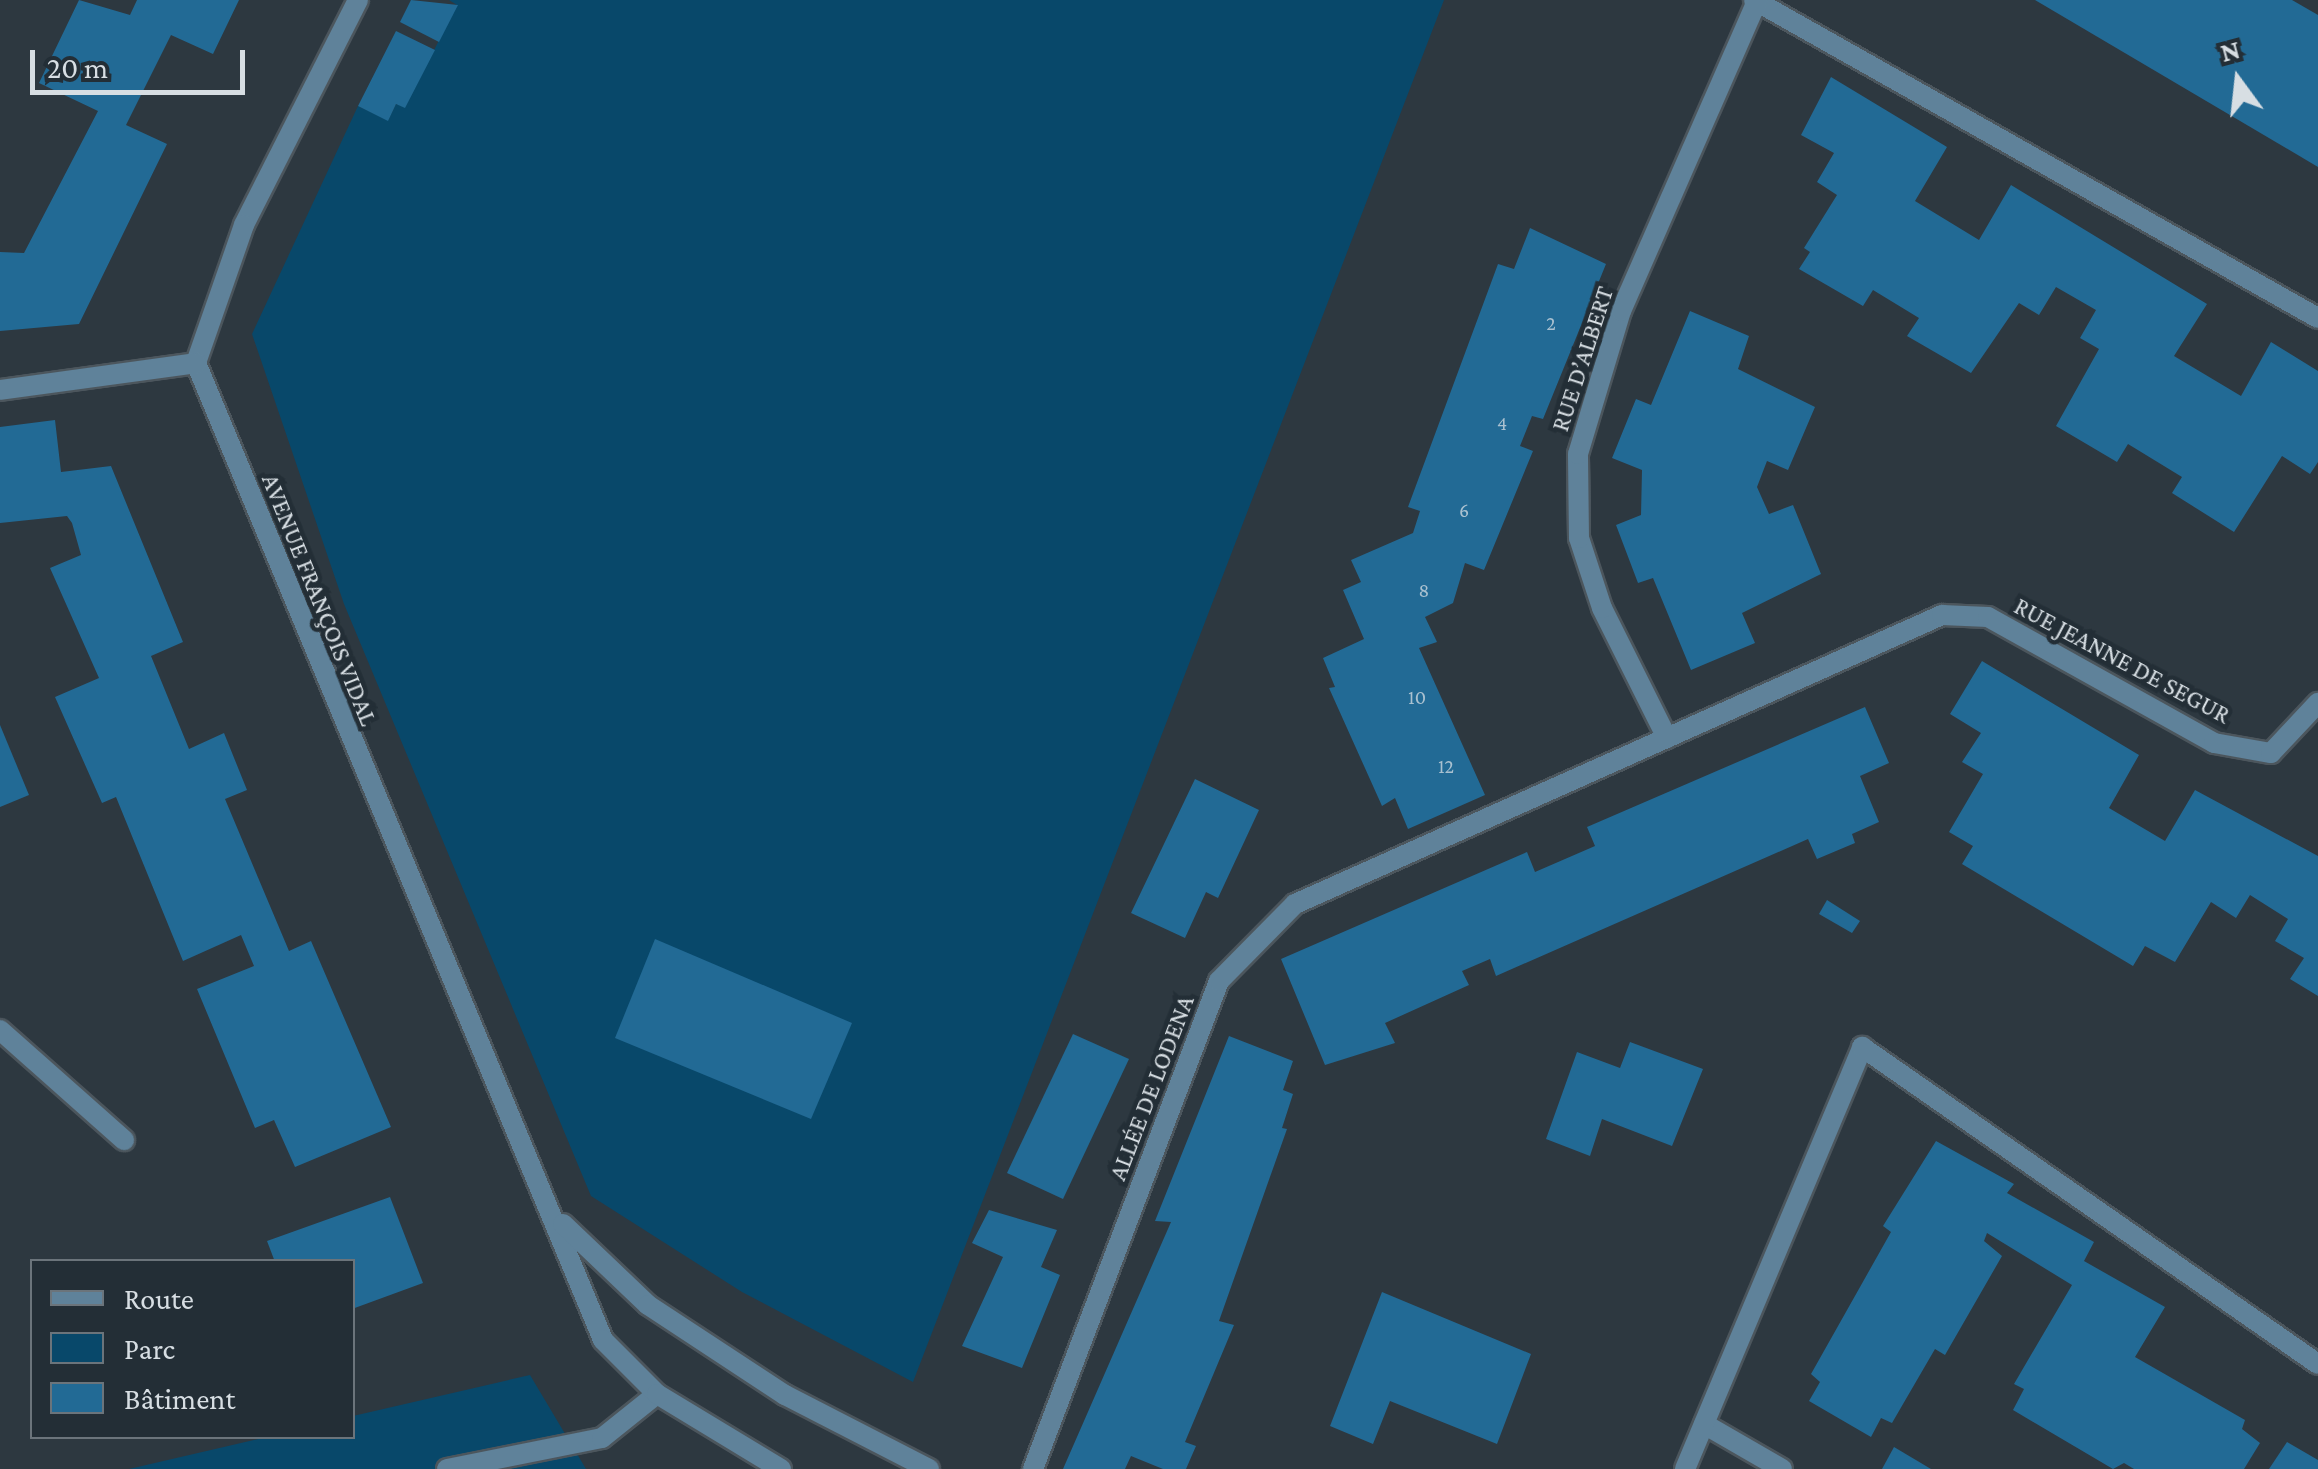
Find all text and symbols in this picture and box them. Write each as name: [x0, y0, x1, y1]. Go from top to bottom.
scale bar: [35, 30, 250, 92]
north arrow: [2188, 30, 2288, 130]
text: N: [2217, 33, 2243, 68]
text: 20 m: [47, 51, 108, 84]
street label: RUE D’ALBERT: [1545, 283, 1621, 435]
house number: 2: [1546, 311, 1556, 335]
house number: 4: [1497, 411, 1507, 435]
street label: AVENUE FRANÇOIS VIDAL: [255, 470, 383, 730]
house number: 6: [1459, 498, 1469, 522]
house number: 8: [1419, 578, 1429, 602]
street label: RUE JEANNE DE SEGUR: [2009, 591, 2235, 731]
house number: 10: [1408, 685, 1426, 709]
house number: 12: [1438, 754, 1454, 778]
street label: ALLÉE DE LODENA: [1103, 991, 1201, 1185]
legend: [30, 1259, 355, 1439]
text: Route: [124, 1282, 194, 1315]
text: Parc: [124, 1332, 175, 1365]
text: Bâtiment: [124, 1382, 235, 1415]

